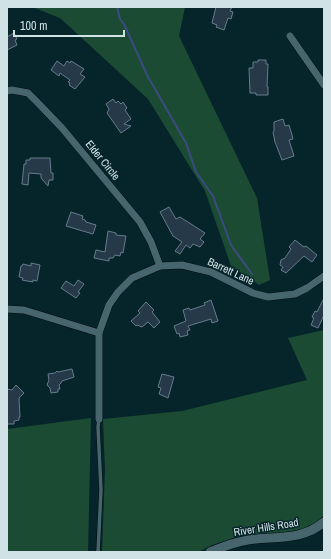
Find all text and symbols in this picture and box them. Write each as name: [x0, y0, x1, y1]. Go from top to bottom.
scale bar: [14, 12, 124, 38]
text: 100 m: [20, 18, 47, 34]
street label: Elder Circle: [83, 137, 123, 183]
street label: Barrett Lane: [206, 254, 256, 288]
street label: River Hills Road: [232, 515, 300, 539]

